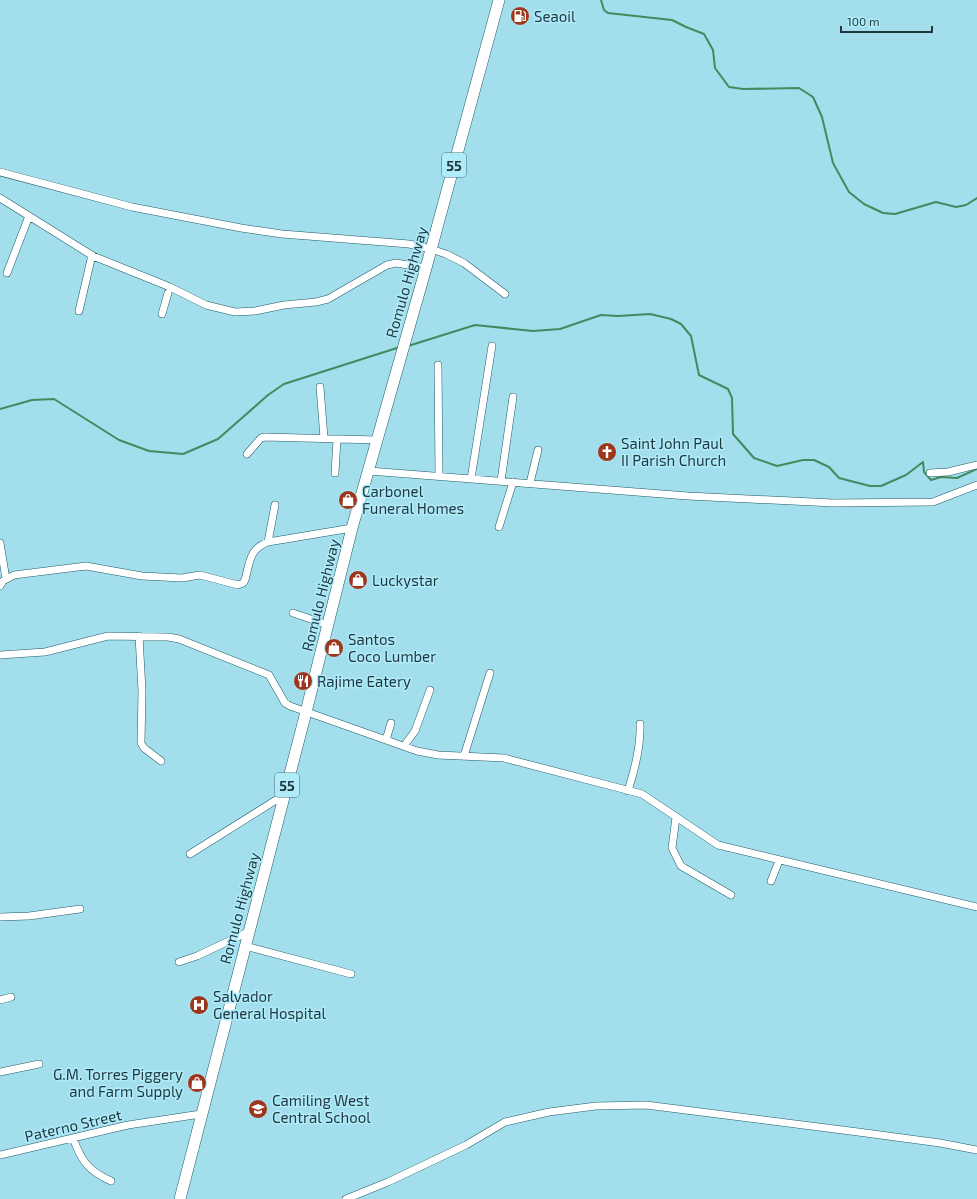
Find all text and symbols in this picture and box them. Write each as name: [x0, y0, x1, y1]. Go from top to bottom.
fuel station icon: Seaoil: [509, 5, 531, 27]
place label: Seaoil: [534, 7, 576, 25]
scale bar: [841, 8, 932, 34]
text: 100 m: [847, 14, 879, 28]
road number: 55: [442, 153, 466, 177]
street label: Romulo Highway: [381, 224, 431, 340]
place label: Saint John Paul II Parish Church: [621, 434, 726, 469]
church icon: Saint John Paul II Parish Church: [596, 441, 618, 463]
place label: Carbonel Funeral Homes: [362, 482, 464, 517]
shop icon: Carbonel Funeral Homes: [337, 489, 359, 511]
street label: Romulo Highway: [297, 537, 343, 653]
shop icon: Luckystar: [347, 569, 369, 591]
place label: Luckystar: [372, 571, 439, 589]
place label: Santos Coco Lumber: [348, 630, 436, 665]
shop icon: Santos Coco Lumber: [323, 637, 345, 659]
restaurant icon: Rajime Eatery: [292, 670, 314, 692]
place label: Rajime Eatery: [317, 672, 411, 691]
road number: 55: [275, 773, 299, 797]
street label: Romulo Highway: [215, 850, 263, 966]
place label: Salvador General Hospital: [213, 987, 326, 1022]
hospital icon: Salvador General Hospital: [188, 994, 210, 1016]
place label: G.M. Torres Piggery and Farm Supply: [53, 1065, 183, 1100]
shop icon: G.M. Torres Piggery and Farm Supply: [186, 1072, 208, 1094]
place label: Camiling West Central School: [272, 1091, 371, 1126]
school or university icon: Camiling West Central School: [247, 1098, 269, 1120]
street label: Paterno Street: [23, 1105, 124, 1145]

